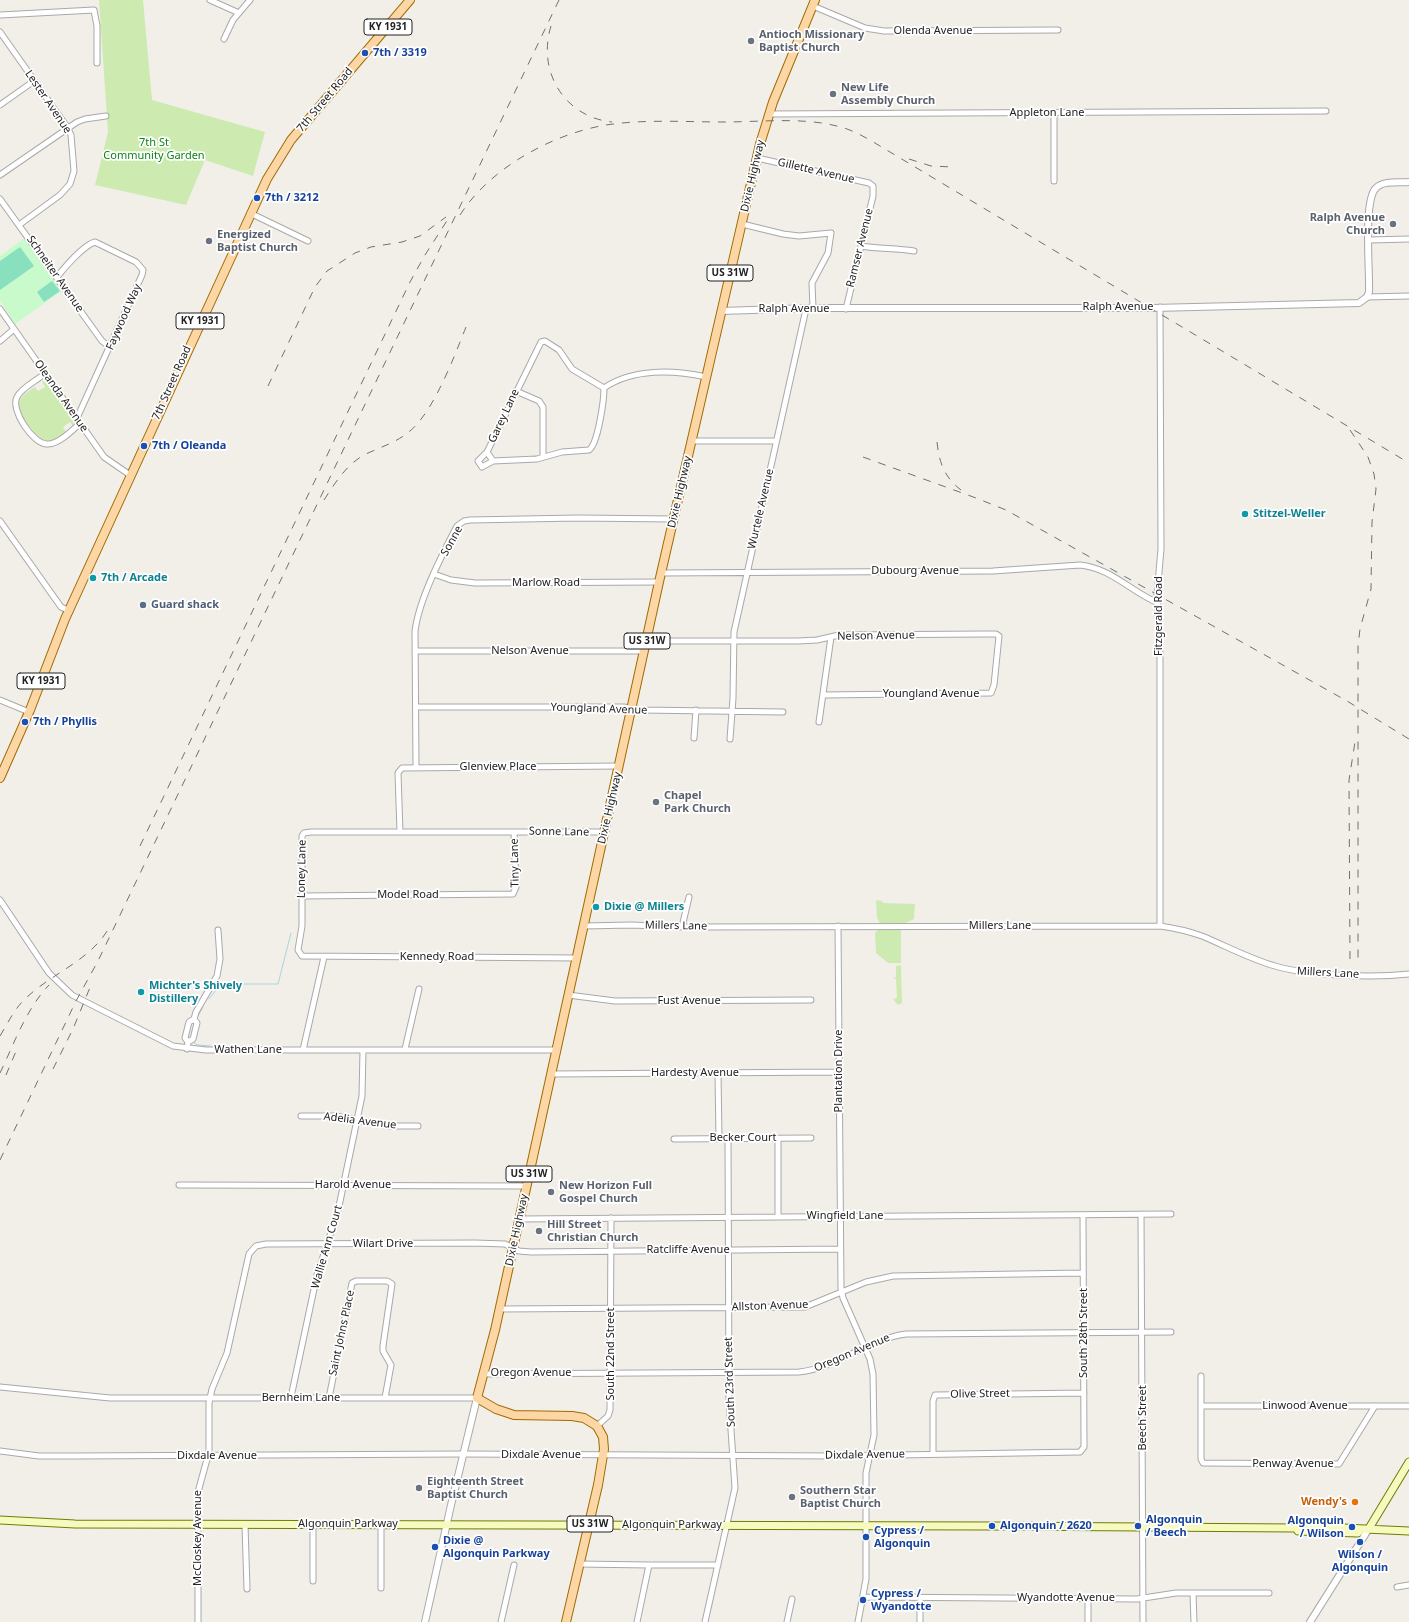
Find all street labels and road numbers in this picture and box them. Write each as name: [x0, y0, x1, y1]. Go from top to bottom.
road number: KY 1931: [364, 19, 412, 35]
street label: Olenda Avenue: [894, 24, 972, 38]
street label: 7th Street Road: [294, 65, 356, 135]
street label: Lester Avenue: [22, 68, 74, 136]
street label: Appleton Lane: [1010, 106, 1084, 120]
street label: Dixie Highway: [738, 139, 768, 213]
street label: Gillette Avenue: [776, 156, 856, 186]
street label: Ramser Avenue: [844, 207, 876, 289]
street label: Schneiter Avenue: [24, 233, 86, 315]
road number: US 31W: [707, 265, 753, 281]
street label: Faywood Way: [104, 282, 144, 352]
street label: Ralph Avenue: [1083, 300, 1153, 314]
street label: Ralph Avenue: [759, 302, 829, 316]
road number: KY 1931: [176, 313, 224, 329]
street label: 7th Street Road: [150, 344, 194, 422]
street label: Oleanda Avenue: [31, 357, 91, 435]
street label: Garey Lane: [486, 387, 522, 445]
street label: Dixie Highway: [665, 455, 695, 529]
street label: Wurtele Avenue: [745, 467, 777, 551]
street label: Sonne: [438, 524, 466, 558]
street label: Dubourg Avenue: [871, 564, 959, 578]
street label: Marlow Road: [512, 576, 580, 590]
street label: Fitzgerald Road: [1152, 576, 1166, 656]
street label: Nelson Avenue: [837, 629, 915, 643]
road number: US 31W: [624, 633, 670, 649]
street label: Nelson Avenue: [491, 644, 569, 658]
road number: KY 1931: [17, 673, 65, 689]
street label: Youngland Avenue: [883, 687, 979, 701]
street label: Youngland Avenue: [550, 701, 648, 717]
street label: Glenview Place: [460, 760, 536, 774]
street label: Dixie Highway: [595, 771, 625, 845]
street label: Sonne Lane: [529, 825, 589, 839]
street label: Tiny Lane: [508, 838, 522, 888]
street label: Loney Lane: [295, 840, 309, 898]
street label: Model Road: [377, 888, 439, 902]
street label: Millers Lane: [645, 919, 707, 933]
street label: Millers Lane: [969, 919, 1031, 933]
street label: Kennedy Road: [400, 950, 474, 964]
street label: Millers Lane: [1297, 965, 1359, 981]
street label: Fust Avenue: [657, 994, 721, 1008]
street label: Plantation Drive: [832, 1030, 846, 1112]
street label: Wathen Lane: [214, 1043, 282, 1057]
street label: Hardesty Avenue: [651, 1066, 739, 1080]
street label: Adelia Avenue: [323, 1110, 397, 1132]
street label: Becker Court: [709, 1131, 777, 1145]
road number: US 31W: [506, 1166, 552, 1182]
street label: Harold Avenue: [315, 1178, 391, 1192]
street label: Dixie Highway: [503, 1193, 531, 1267]
street label: Wallie Ann Court: [309, 1204, 345, 1290]
street label: Wingfield Lane: [807, 1209, 883, 1223]
street label: Wilart Drive: [353, 1237, 413, 1251]
street label: Ratcliffe Avenue: [646, 1243, 730, 1257]
street label: South 28th Street: [1077, 1288, 1091, 1378]
street label: Saint Johns Place: [326, 1289, 358, 1377]
street label: Allston Avenue: [731, 1298, 809, 1314]
street label: South 22nd Street: [604, 1308, 618, 1400]
street label: Oregon Avenue: [812, 1331, 892, 1375]
street label: South 23rd Street: [722, 1337, 738, 1427]
street label: Oregon Avenue: [491, 1366, 571, 1380]
street label: Beech Street: [1136, 1385, 1150, 1451]
street label: Olive Street: [950, 1387, 1010, 1401]
street label: Bernheim Lane: [262, 1391, 340, 1405]
street label: Linwood Avenue: [1262, 1399, 1348, 1413]
street label: Dixdale Avenue: [501, 1448, 581, 1462]
street label: Dixdale Avenue: [825, 1448, 905, 1462]
street label: Dixdale Avenue: [177, 1449, 257, 1463]
street label: Penway Avenue: [1252, 1457, 1334, 1471]
street label: McCloskey Avenue: [191, 1490, 205, 1586]
road number: US 31W: [567, 1516, 613, 1532]
street label: Algonquin Parkway: [298, 1517, 398, 1531]
street label: Algonquin Parkway: [622, 1518, 722, 1532]
street label: Wyandotte Avenue: [1017, 1591, 1115, 1605]

